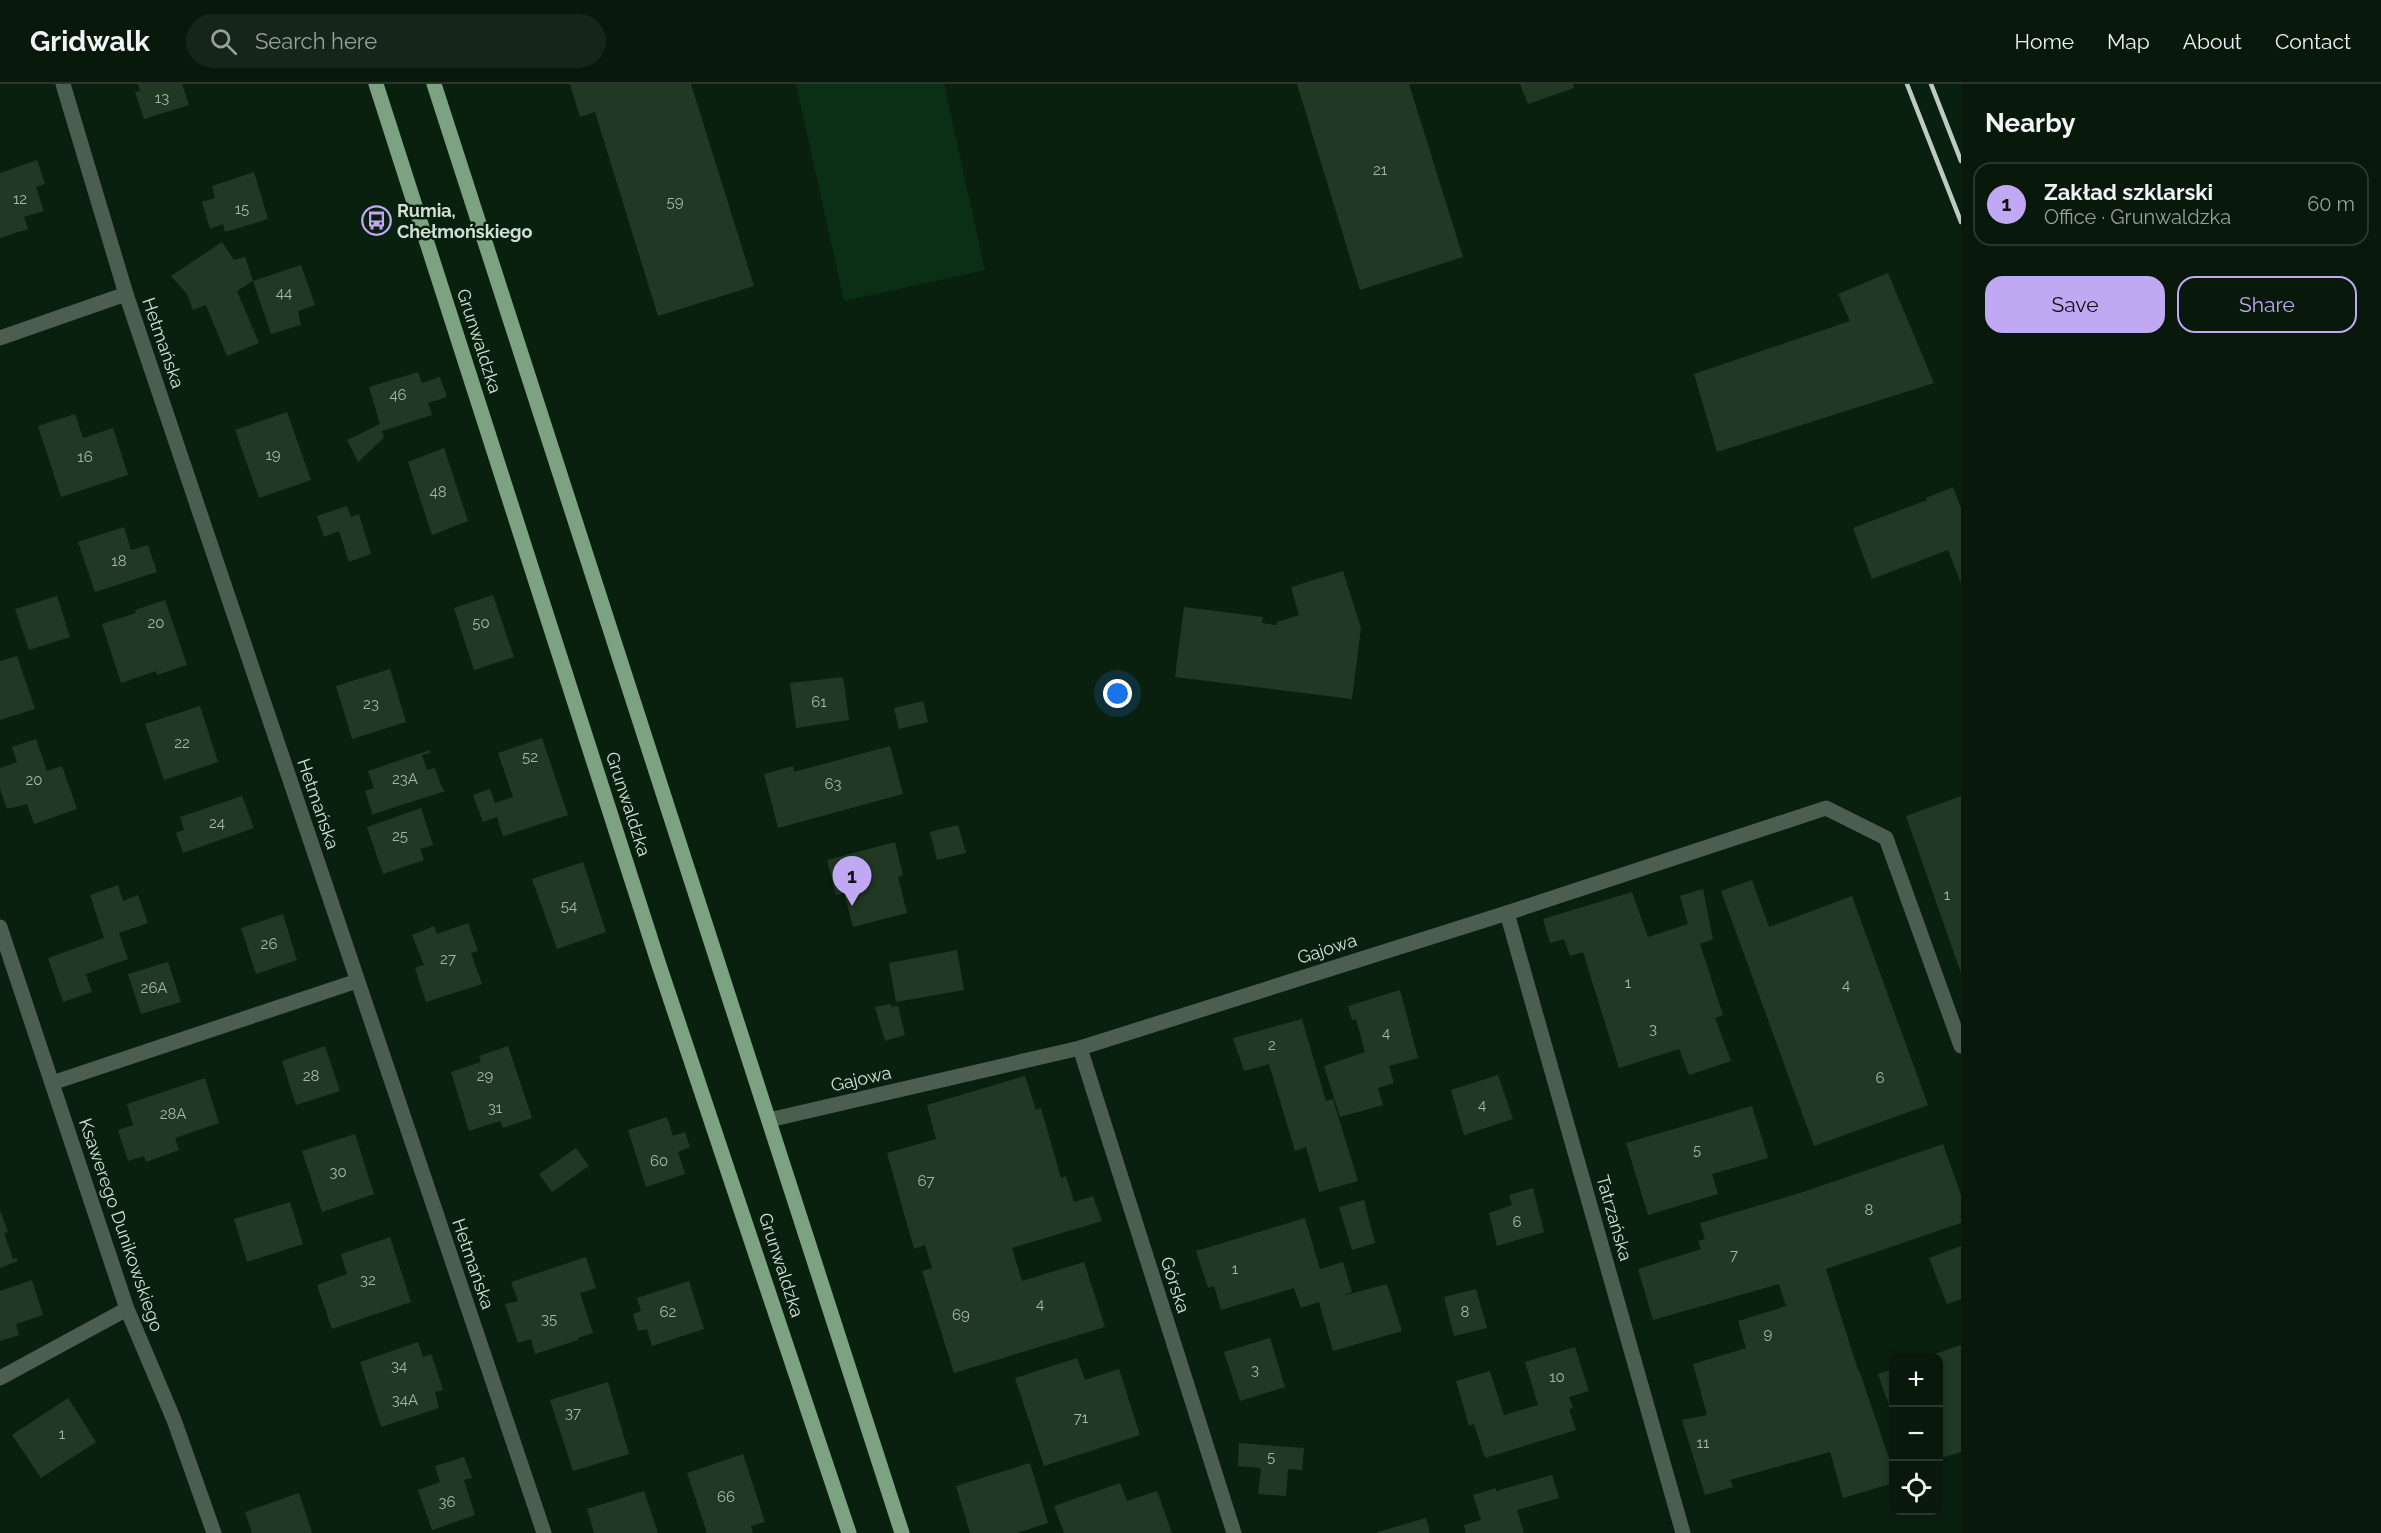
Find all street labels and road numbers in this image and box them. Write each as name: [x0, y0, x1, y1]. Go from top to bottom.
street label: Grunwaldzka: [453, 286, 506, 396]
street label: Hetmańska: [138, 295, 189, 391]
street label: Grunwaldzka: [602, 749, 655, 859]
street label: Hetmańska: [293, 756, 344, 852]
street label: Gajowa: [1294, 929, 1359, 968]
street label: Gajowa: [829, 1061, 893, 1096]
street label: Ksawerego Dunikowskiego: [75, 1115, 168, 1334]
street label: Tatrzańska: [1592, 1172, 1637, 1263]
street label: Grunwaldzka: [755, 1210, 808, 1320]
street label: Hetmańska: [448, 1216, 499, 1312]
street label: Górska: [1157, 1254, 1194, 1316]

